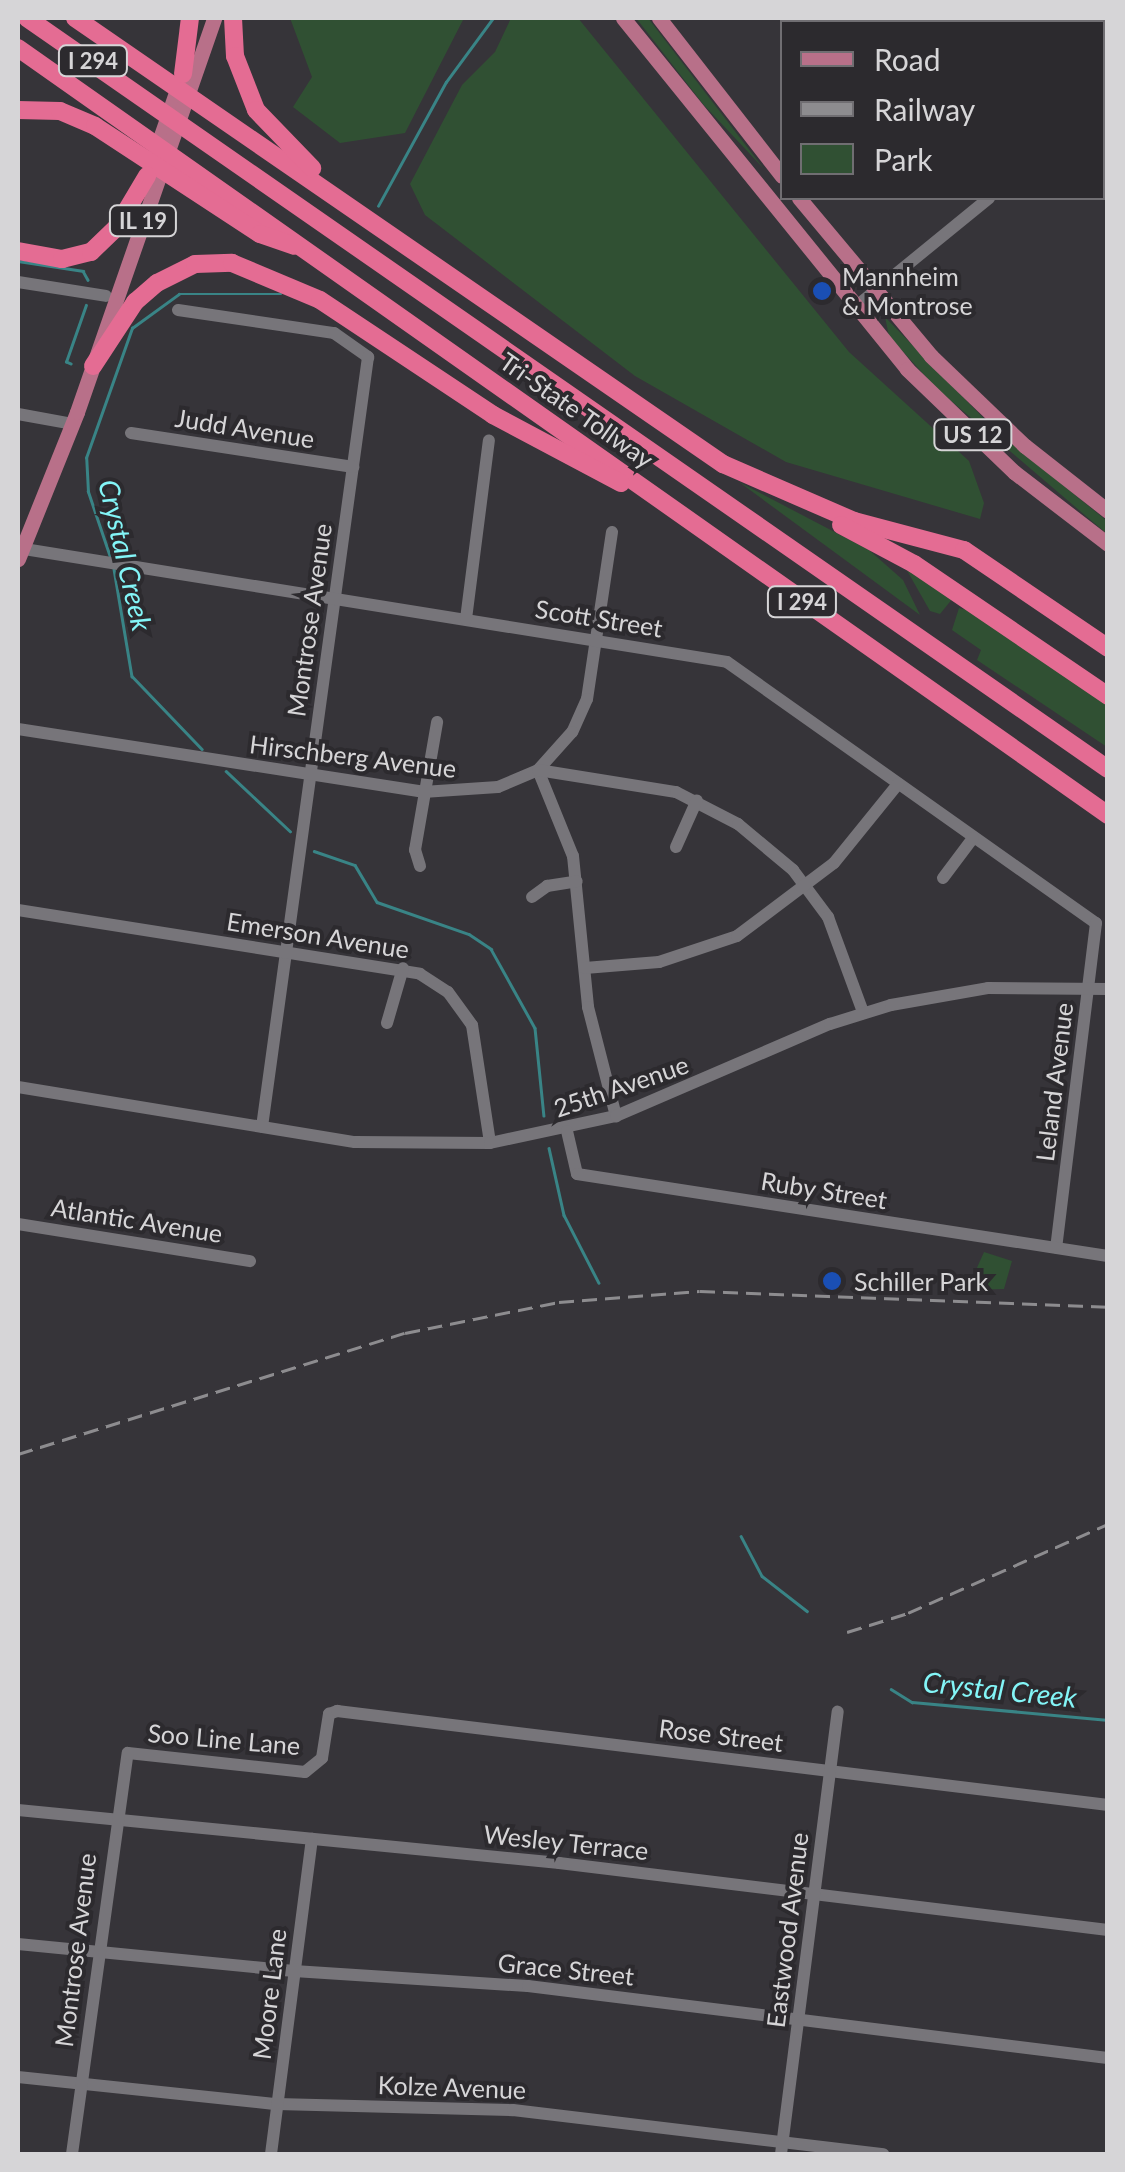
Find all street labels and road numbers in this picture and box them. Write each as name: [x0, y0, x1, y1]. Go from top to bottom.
road number: I 294: [56, 44, 130, 78]
road number: IL 19: [108, 204, 178, 238]
street label: Tri-State Tollway: [494, 346, 660, 474]
street label: Judd Avenue: [173, 402, 317, 454]
road number: US 12: [933, 418, 1013, 452]
street label: Montrose Avenue: [281, 521, 337, 719]
road number: I 294: [764, 585, 840, 619]
street label: Scott Street: [533, 593, 665, 643]
street label: Hirschberg Avenue: [248, 728, 458, 784]
street label: Emerson Avenue: [224, 906, 412, 964]
street label: Leland Avenue: [1029, 1000, 1079, 1164]
street label: 25th Avenue: [549, 1049, 693, 1123]
street label: Ruby Street: [759, 1165, 889, 1215]
street label: Atlantic Avenue: [49, 1192, 225, 1248]
street label: Rose Street: [657, 1712, 785, 1758]
street label: Soo Line Lane: [146, 1717, 302, 1761]
street label: Wesley Terrace: [481, 1818, 651, 1866]
street label: Eastwood Avenue: [760, 1830, 814, 2030]
street label: Montrose Avenue: [48, 1851, 102, 2049]
street label: Moore Lane: [246, 1927, 292, 2061]
street label: Grace Street: [497, 1947, 635, 1991]
street label: Kolze Avenue: [377, 2069, 527, 2105]

